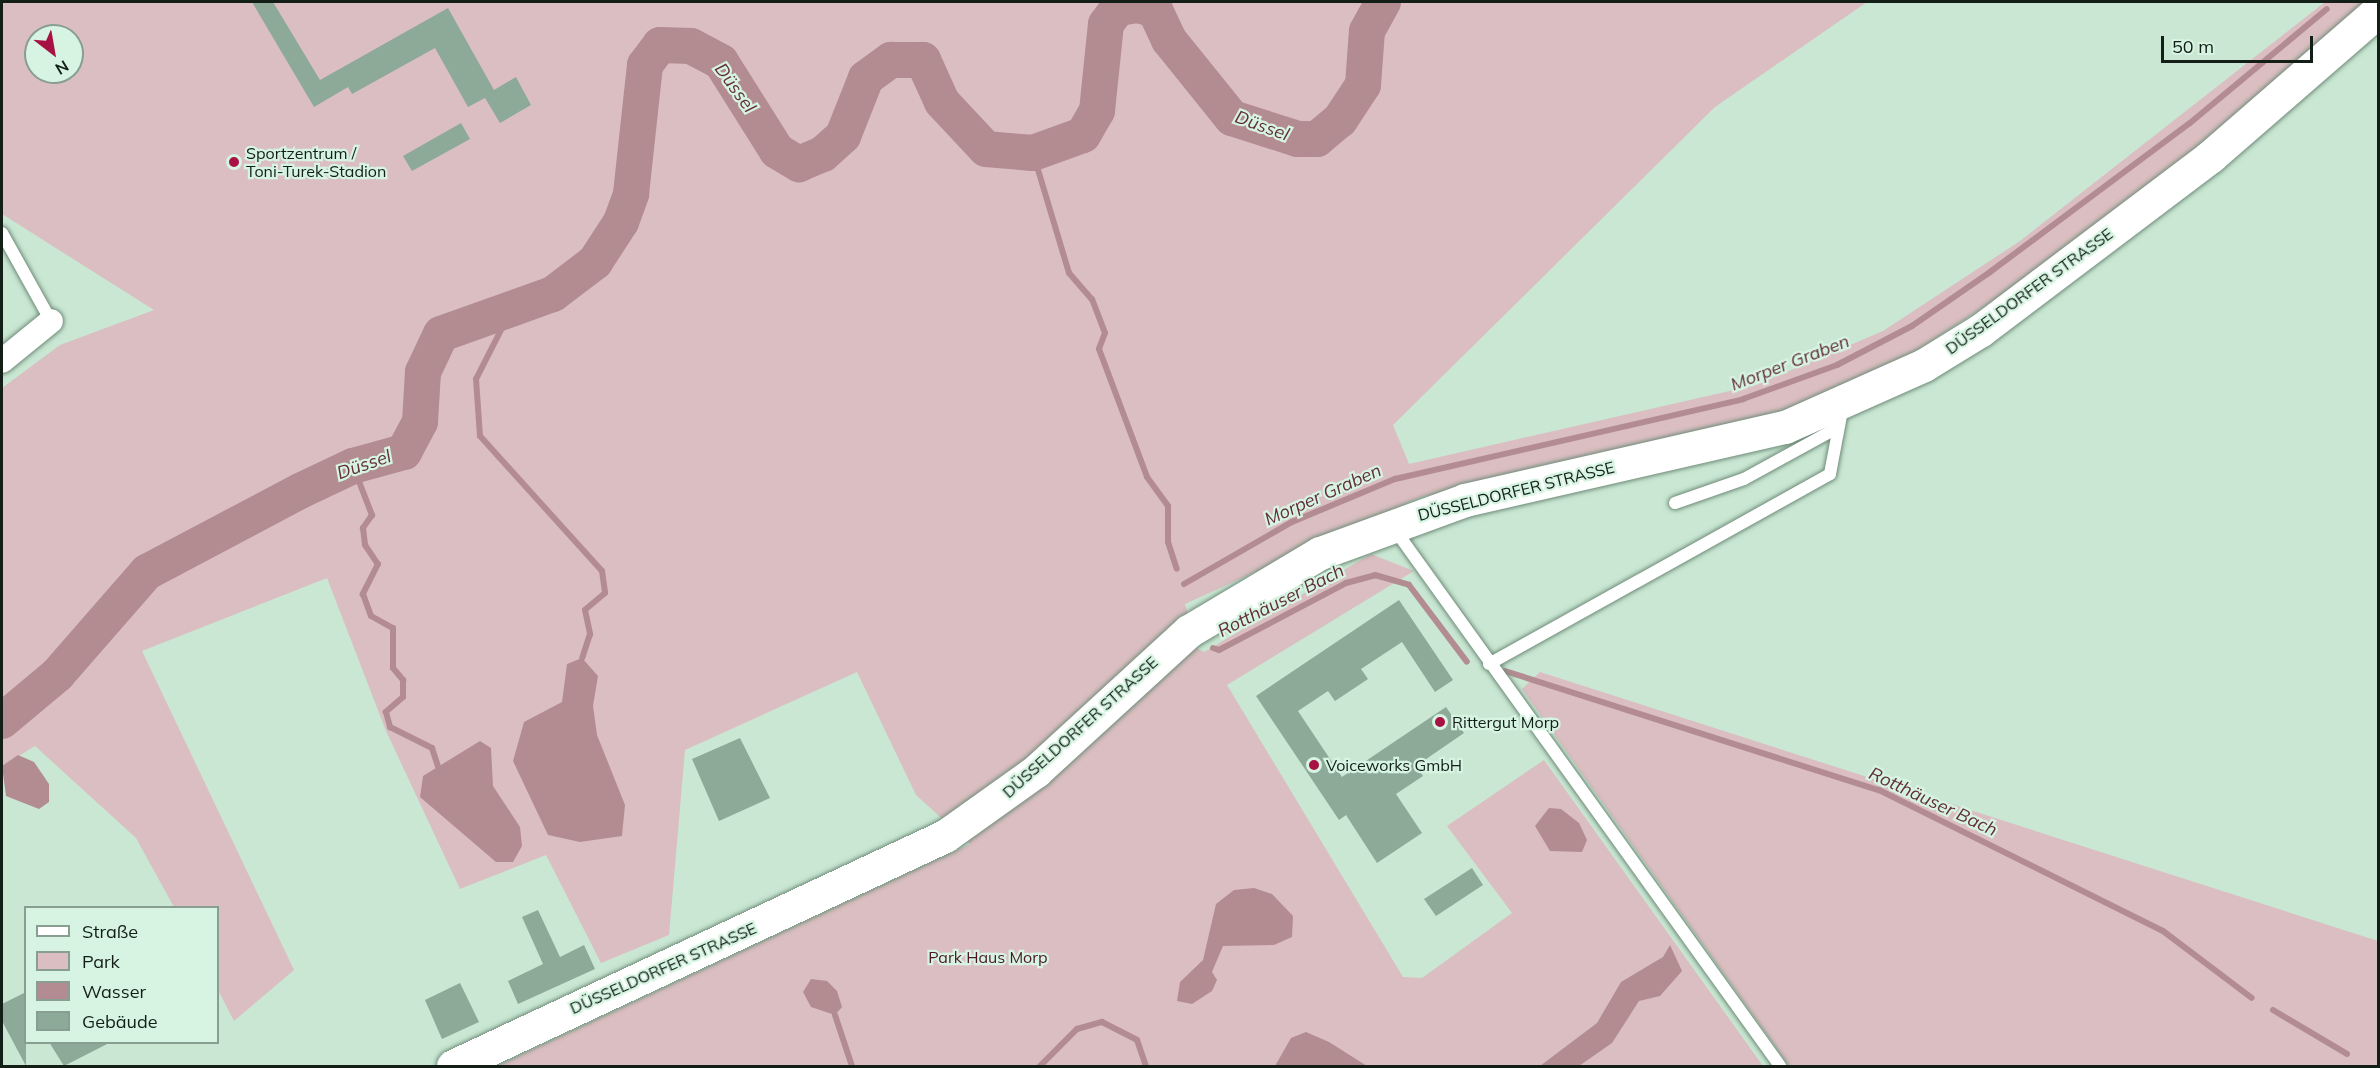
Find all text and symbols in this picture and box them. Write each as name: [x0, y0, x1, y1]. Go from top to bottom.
north arrow: [24, 24, 84, 84]
scale bar: [2164, 24, 2316, 62]
text: 50 m: [2172, 35, 2214, 58]
text: N: [52, 56, 73, 79]
water label: Düssel: [710, 59, 760, 117]
water label: Düssel: [1232, 106, 1292, 146]
place label: Sportzentrum / Toni-Turek-Stadion: [246, 143, 386, 181]
marker: Sportzentrum / Toni-Turek-Stadion: [227, 155, 241, 169]
street label: DÜSSELDORFER STRASSE: [1942, 224, 2116, 358]
water label: Morper Graben: [1727, 330, 1853, 396]
water label: Düssel: [334, 446, 394, 484]
street label: DÜSSELDORFER STRASSE: [1416, 457, 1616, 525]
water label: Morper Graben: [1261, 460, 1385, 530]
water label: Rotthäuser Bach: [1214, 560, 1348, 642]
street label: DÜSSELDORFER STRASSE: [999, 652, 1161, 802]
place label: Rittergut Morp: [1452, 712, 1559, 732]
marker: Rittergut Morp: [1433, 715, 1447, 729]
place label: Voiceworks GmbH: [1326, 755, 1462, 775]
marker: Voiceworks GmbH: [1307, 758, 1321, 772]
water label: Rotthäuser Bach: [1865, 763, 2001, 841]
legend: [24, 906, 219, 1044]
street label: DÜSSELDORFER STRASSE: [567, 918, 759, 1018]
text: Straße: [82, 920, 138, 943]
park label: Park Haus Morp: [928, 947, 1048, 967]
text: Park: [82, 950, 120, 973]
text: Wasser: [82, 980, 146, 1003]
text: Gebäude: [82, 1010, 158, 1033]

